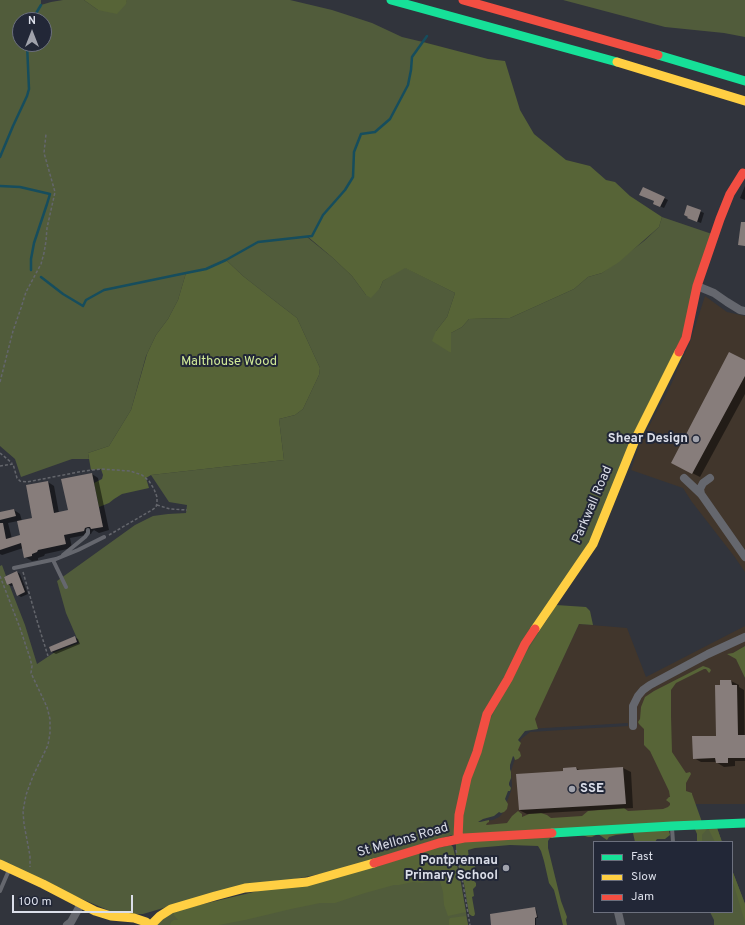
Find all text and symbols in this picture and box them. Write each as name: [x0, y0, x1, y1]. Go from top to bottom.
north arrow: [12, 12, 52, 52]
text: N: [28, 14, 36, 28]
park label: Malthouse Wood: [181, 354, 277, 370]
place label: Shear Design: [608, 431, 688, 447]
marker: Shear Design: [691, 434, 701, 444]
street label: Parkwall Road: [570, 464, 616, 546]
place label: SSE: [580, 781, 604, 797]
marker: SSE: [567, 784, 577, 794]
street label: St Mellons Road: [356, 821, 450, 861]
legend: [593, 841, 733, 913]
text: Fast: [631, 849, 653, 865]
place label: Pontprennau Primary School: [405, 853, 498, 884]
marker: Pontprennau Primary School: [501, 863, 511, 873]
text: Slow: [631, 869, 657, 885]
scale bar: [14, 887, 135, 913]
text: Jam: [631, 889, 654, 905]
text: 100 m: [19, 894, 52, 910]

